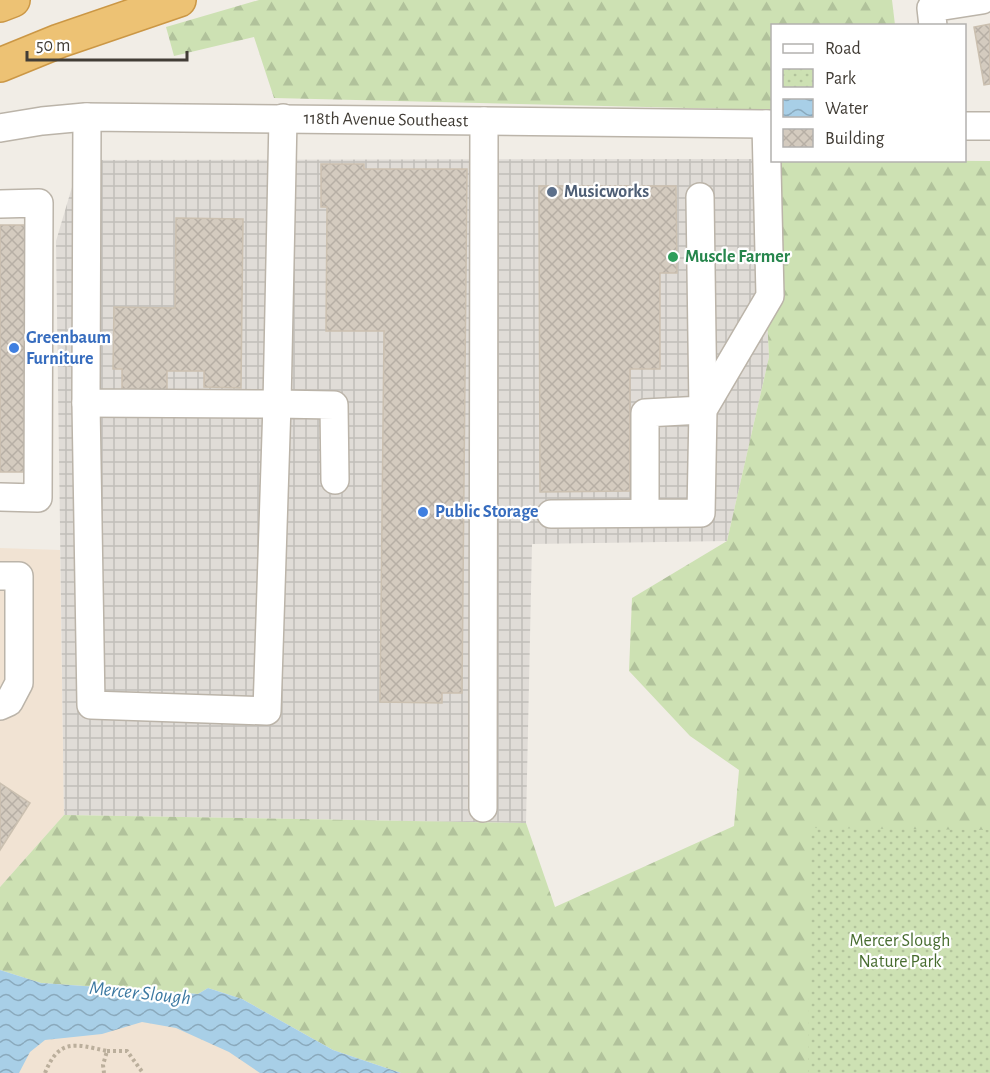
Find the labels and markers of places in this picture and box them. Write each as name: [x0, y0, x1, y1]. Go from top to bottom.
place label: Musicworks: [564, 183, 649, 201]
marker: Musicworks: [545, 185, 559, 199]
place label: Muscle Farmer: [685, 248, 791, 266]
marker: Muscle Farmer: [666, 250, 680, 264]
place label: Greenbaum Furniture: [26, 329, 111, 368]
marker: Greenbaum Furniture: [7, 341, 21, 355]
place label: Public Storage: [435, 503, 539, 521]
marker: Public Storage: [416, 505, 430, 519]

